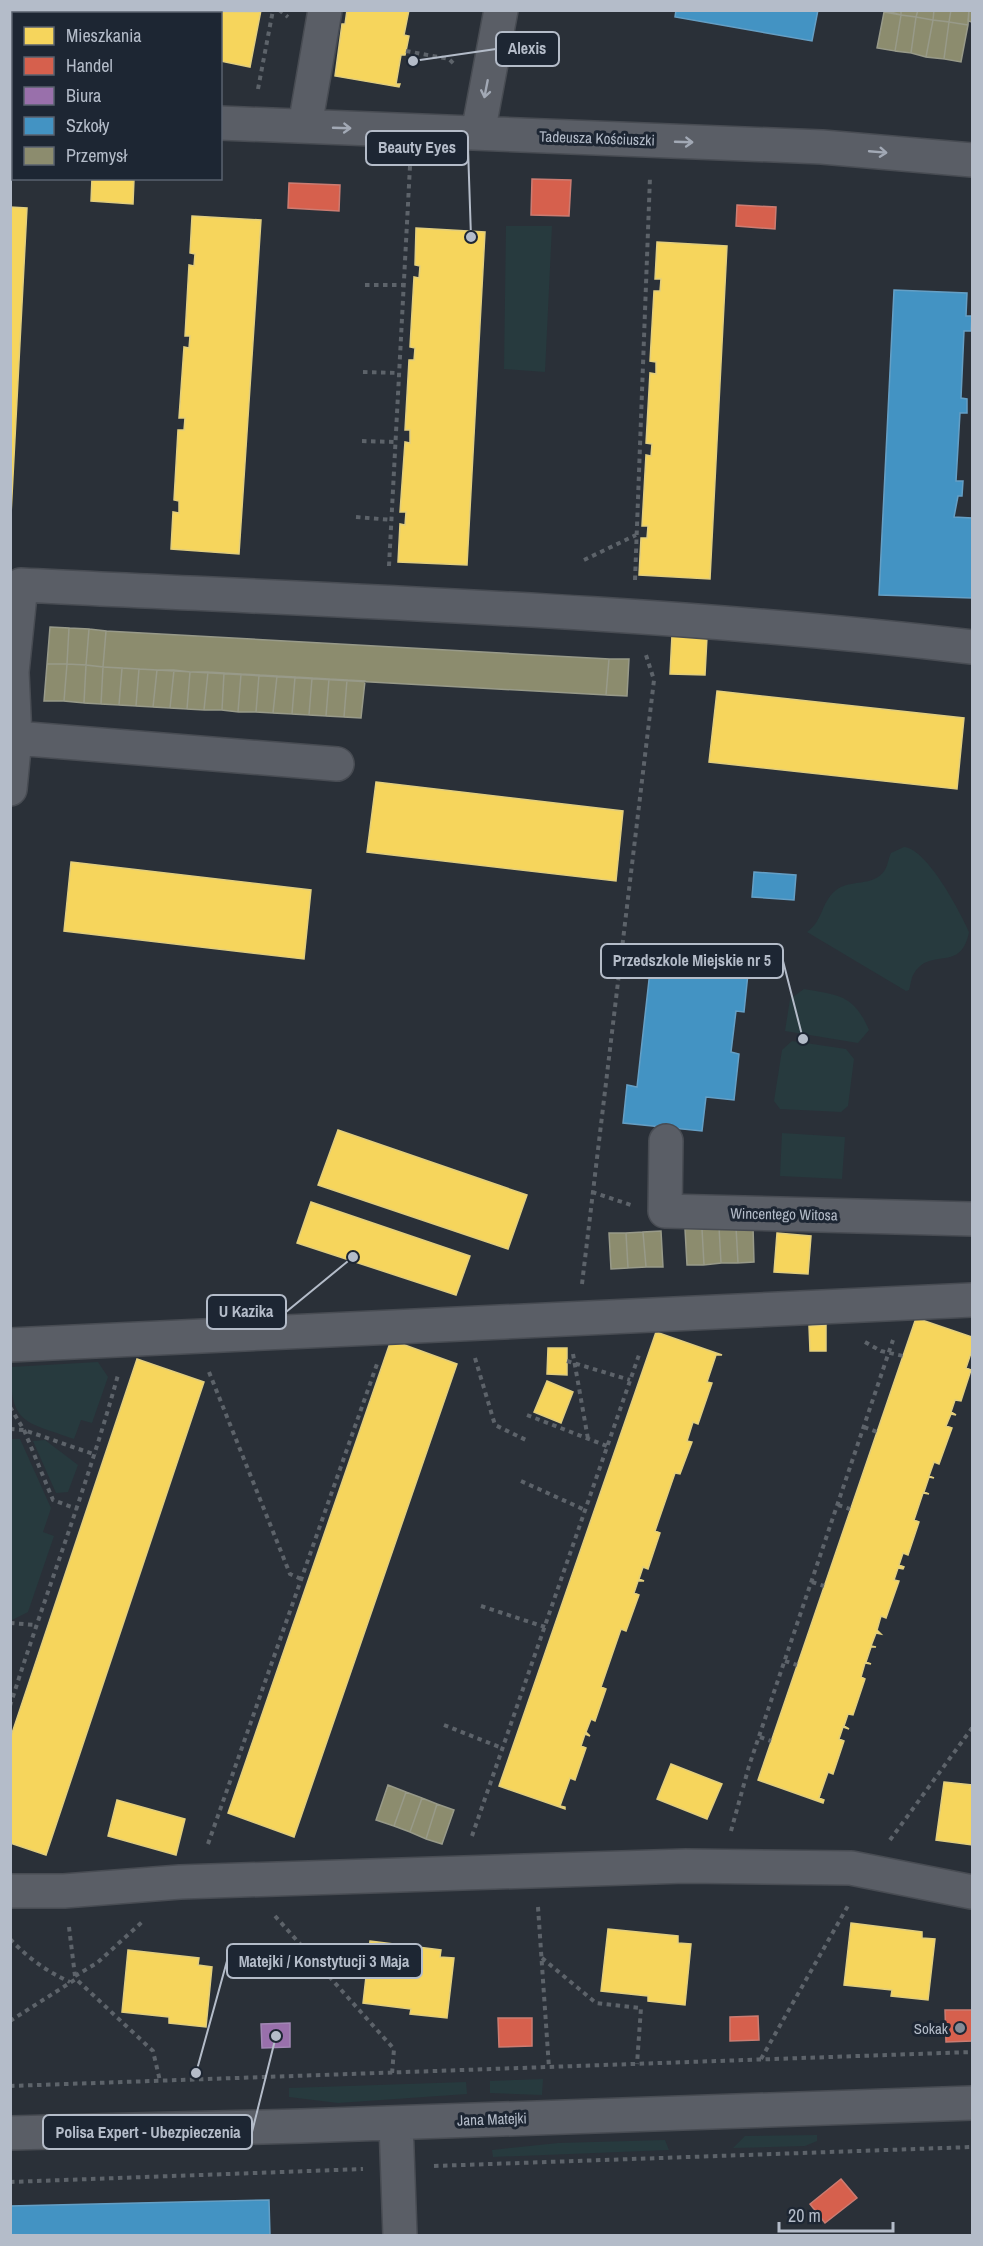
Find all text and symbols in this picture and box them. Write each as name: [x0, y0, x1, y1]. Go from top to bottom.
legend: [12, 12, 222, 180]
text: Mieszkania: [66, 23, 141, 48]
callout: Alexis: [496, 32, 559, 66]
text: Alexis: [508, 37, 546, 59]
text: Handel: [66, 53, 113, 78]
one-way arrow: [480, 78, 491, 98]
text: Biura: [66, 83, 101, 108]
text: Szkoły: [66, 113, 110, 138]
one-way arrow: [331, 122, 351, 133]
street label: Tadeusza Kościuszki: [539, 125, 655, 151]
callout: Beauty Eyes: [366, 131, 468, 165]
text: Beauty Eyes: [378, 136, 456, 158]
one-way arrow: [673, 136, 693, 147]
text: Przemysł: [66, 143, 127, 168]
one-way arrow: [868, 147, 888, 158]
callout: Przedszkole Miejskie nr 5: [601, 944, 783, 978]
text: Przedszkole Miejskie nr 5: [613, 949, 771, 971]
street label: Wincentego Witosa: [730, 1203, 838, 1225]
callout: U Kazika: [207, 1295, 286, 1329]
text: U Kazika: [219, 1300, 274, 1322]
callout: Matejki / Konstytucji 3 Maja: [227, 1944, 422, 1978]
text: Matejki / Konstytucji 3 Maja: [239, 1950, 410, 1972]
place label: Sokak: [914, 2018, 949, 2039]
marker: Sokak: [953, 2021, 967, 2035]
street label: Jana Matejki: [457, 2107, 527, 2131]
callout: Polisa Expert - Ubezpieczenia: [43, 2115, 252, 2149]
text: Polisa Expert - Ubezpieczenia: [55, 2121, 241, 2143]
scale bar: [779, 2195, 893, 2233]
text: 20 m: [788, 2203, 821, 2228]

